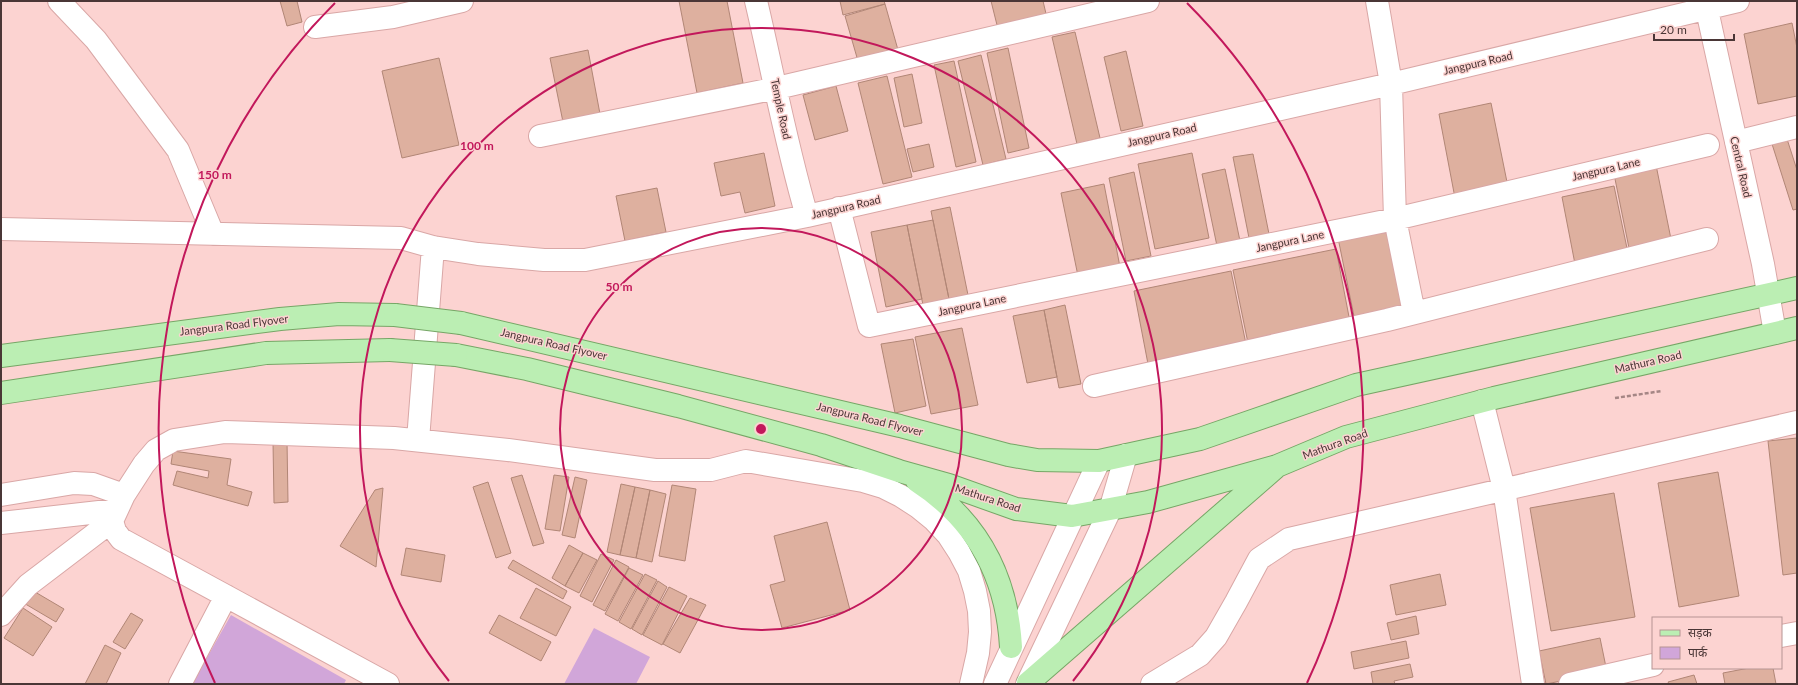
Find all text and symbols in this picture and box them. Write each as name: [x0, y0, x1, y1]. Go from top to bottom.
scale bar: [1654, 16, 1734, 42]
text: 20 m: [1660, 22, 1687, 37]
street label: Jangpura Road: [1442, 48, 1514, 77]
street label: Temple Road: [769, 77, 794, 140]
street label: Jangpura Road: [1126, 120, 1198, 149]
street label: Central Road: [1728, 135, 1755, 199]
text: 100 m: [460, 138, 494, 153]
street label: Jangpura Lane: [1571, 154, 1641, 183]
text: 150 m: [198, 167, 232, 182]
street label: Jangpura Road: [810, 192, 882, 221]
street label: Jangpura Lane: [1255, 227, 1325, 254]
text: 50 m: [606, 279, 632, 294]
street label: Jangpura Lane: [937, 291, 1007, 318]
street label: Jangpura Road Flyover: [179, 311, 289, 338]
street label: Jangpura Road Flyover: [499, 325, 609, 362]
street label: Mathura Road: [1613, 348, 1683, 376]
street label: Jangpura Road Flyover: [816, 399, 925, 438]
centre of rings: [754, 422, 768, 436]
street label: Mathura Road: [1301, 426, 1369, 461]
street label: Mathura Road: [954, 481, 1023, 514]
legend: [1652, 617, 1782, 669]
text: सड़क: [1688, 625, 1713, 640]
text: पार्क: [1688, 645, 1708, 660]

